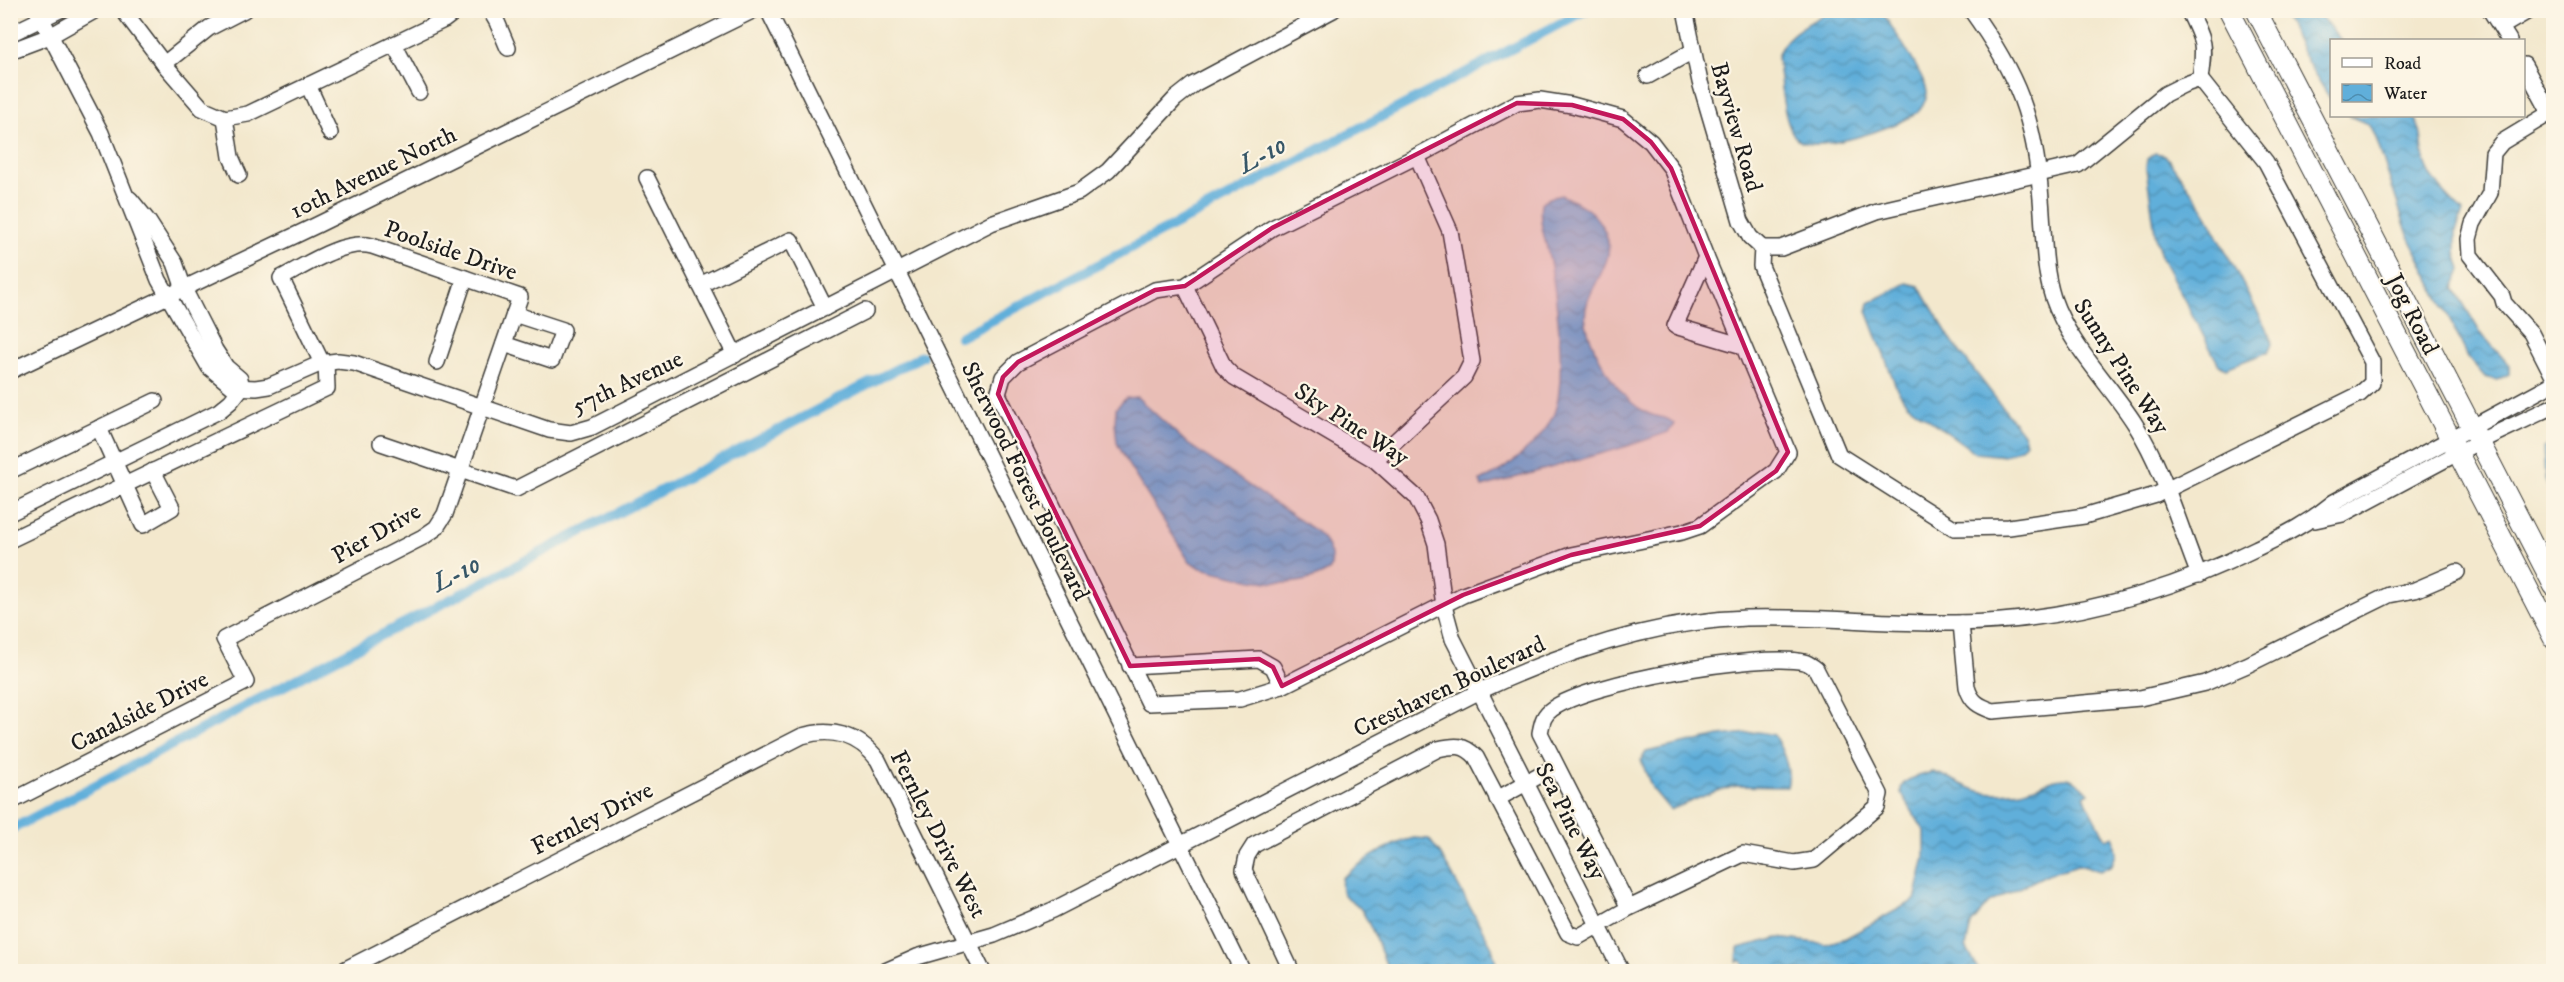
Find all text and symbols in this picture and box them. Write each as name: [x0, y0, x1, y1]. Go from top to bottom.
legend: [2330, 39, 2525, 117]
text: Road: [2384, 53, 2421, 75]
street label: Bayview Road: [1703, 59, 1769, 196]
text: Water: [2383, 83, 2427, 105]
street label: 10th Avenue North: [285, 119, 462, 226]
water label: L-10: [1231, 129, 1292, 183]
street label: Poolside Drive: [380, 214, 521, 288]
street label: Jog Road: [2378, 267, 2445, 360]
street label: Sunny Pine Way: [2066, 293, 2176, 440]
street label: 57th Avenue: [567, 344, 688, 422]
street label: Sherwood Forest Boulevard: [954, 357, 1096, 606]
street label: Sky Pine Way: [1288, 377, 1415, 473]
street label: Pier Drive: [327, 496, 426, 571]
water label: L-10: [425, 548, 486, 601]
street label: Cresthaven Boulevard: [1349, 629, 1550, 745]
street label: Canalside Drive: [65, 664, 214, 759]
street label: Fernley Drive West: [883, 746, 993, 924]
street label: Sea Pine Way: [1528, 758, 1613, 886]
street label: Fernley Drive: [527, 775, 658, 862]

